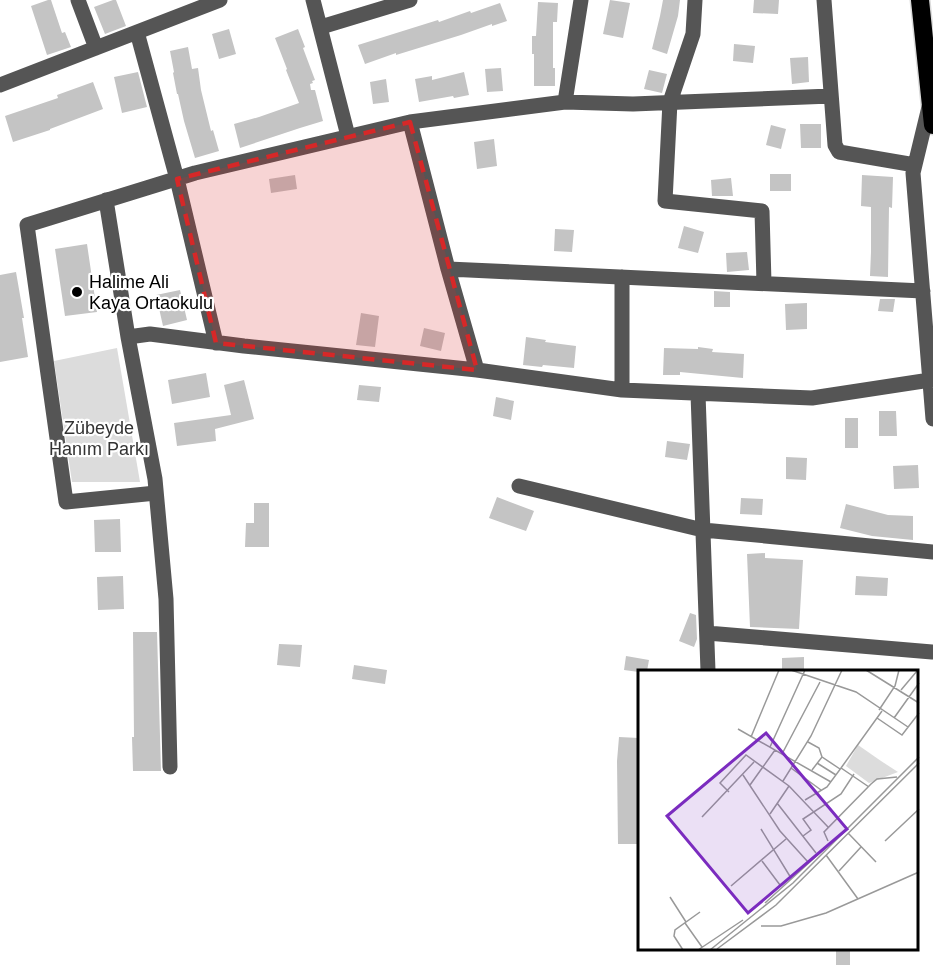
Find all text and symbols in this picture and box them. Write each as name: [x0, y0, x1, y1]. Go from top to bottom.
place label: Halime Ali Kaya Ortaokulu: [89, 272, 213, 313]
marker: Halime Ali Kaya Ortaokulu: [70, 285, 84, 299]
park label: Zübeyde Hanım Parkı: [49, 418, 149, 459]
inset map: [638, 670, 918, 950]

